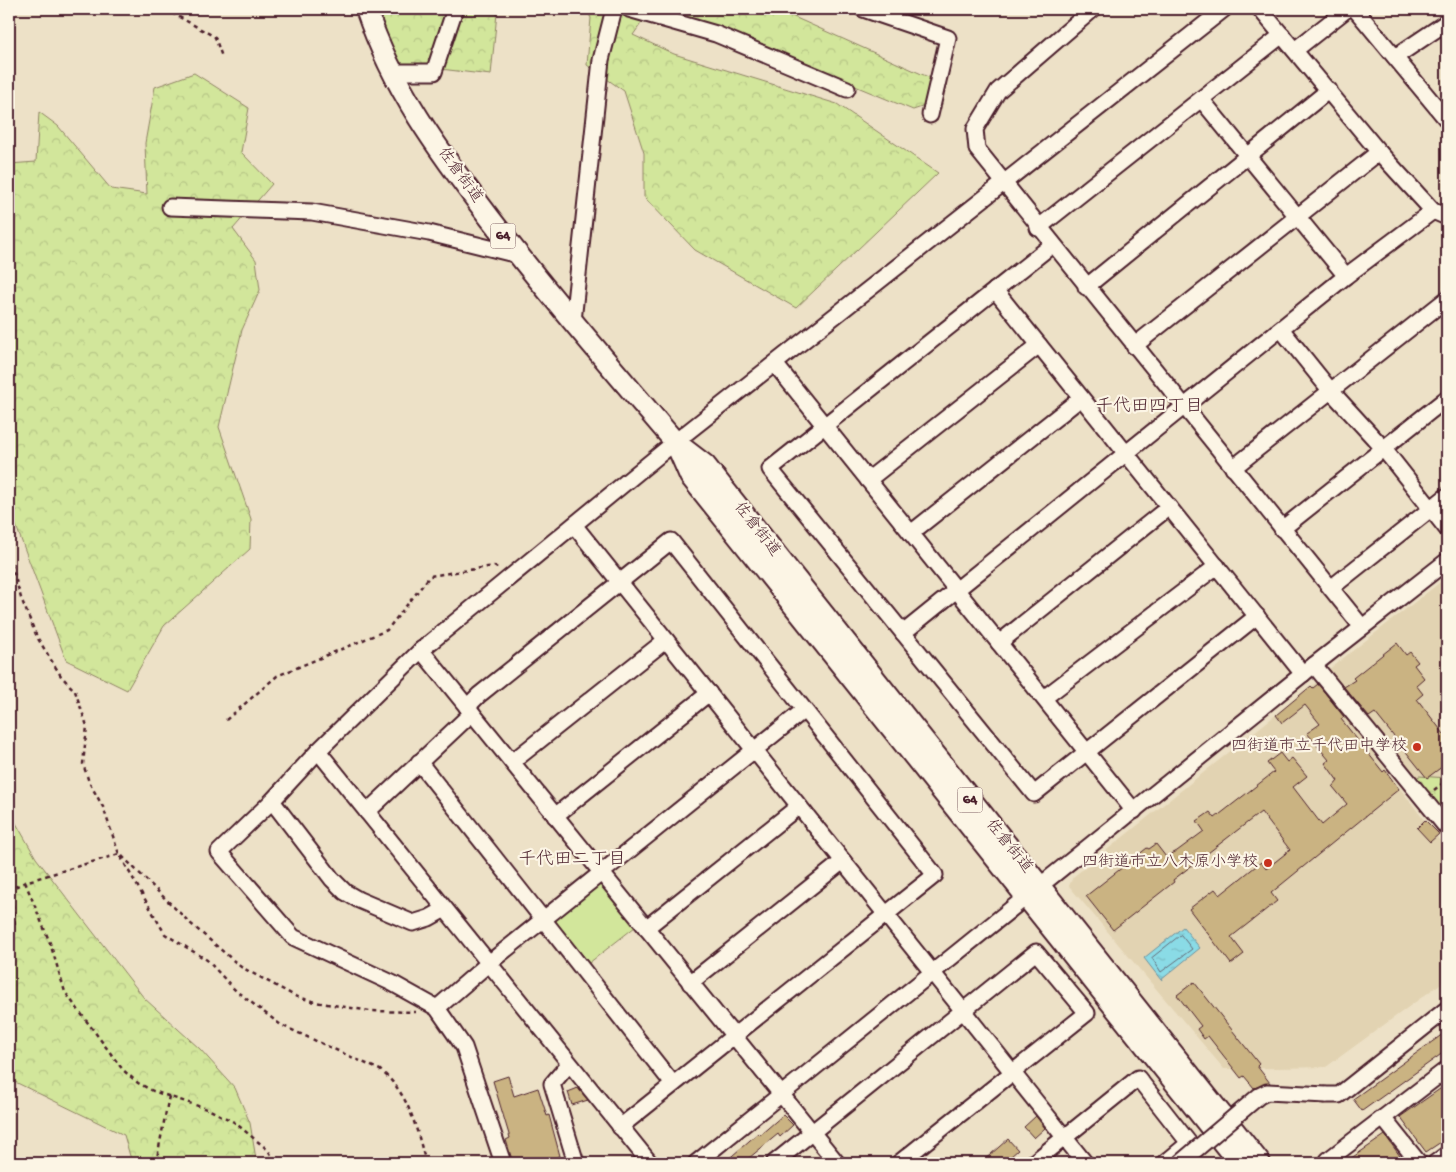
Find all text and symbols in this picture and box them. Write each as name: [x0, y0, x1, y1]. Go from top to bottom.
street label: 佐倉街道: [433, 143, 487, 207]
road number: 64: [490, 224, 516, 248]
district label: 千代田四丁目: [1095, 396, 1203, 418]
street label: 佐倉街道: [729, 498, 785, 561]
place label: 四街道市立千代田中学校: [1231, 737, 1407, 757]
marker: 四街道市立千代田中学校: [1411, 741, 1423, 753]
road number: 64: [958, 788, 982, 812]
street label: 佐倉街道: [980, 815, 1037, 878]
district label: 千代田二丁目: [518, 849, 626, 871]
place label: 四街道市立八木原小学校: [1082, 853, 1258, 873]
marker: 四街道市立八木原小学校: [1262, 857, 1274, 869]

